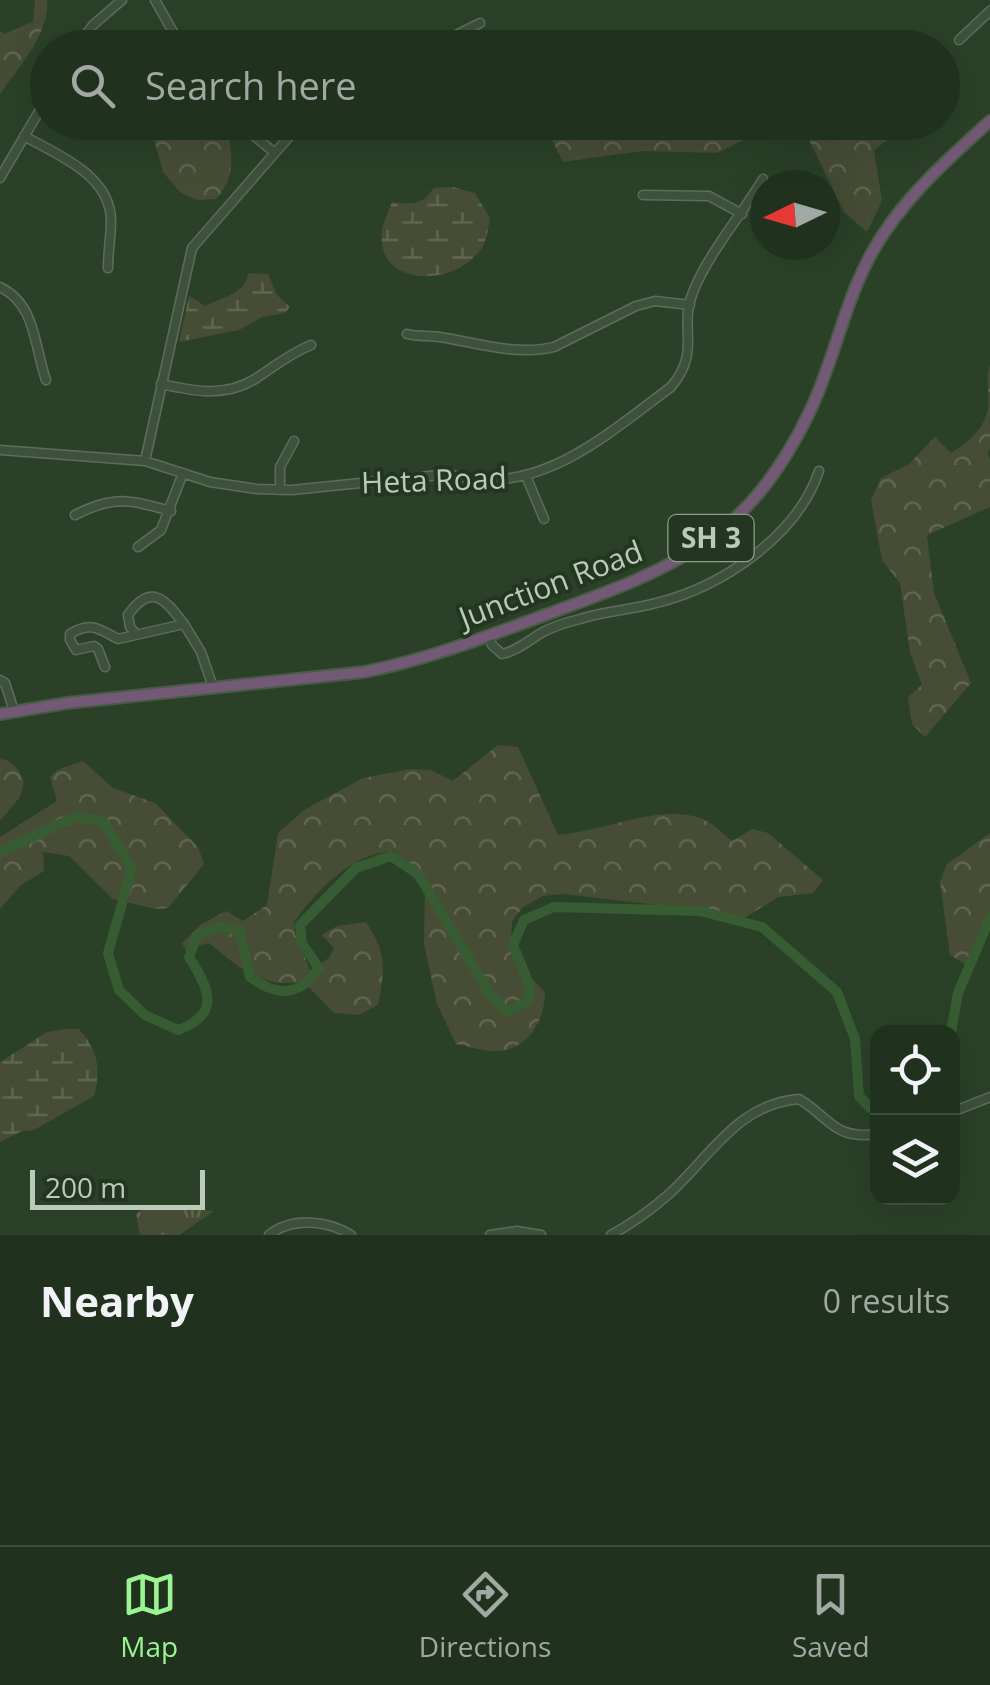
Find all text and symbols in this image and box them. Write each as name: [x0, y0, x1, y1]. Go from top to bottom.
search box: [30, 30, 960, 140]
icon: search: [65, 58, 120, 113]
text: Search here: [145, 59, 357, 111]
north arrow: [750, 170, 840, 260]
street label: Heta Road: [360, 456, 507, 503]
road number: SH 3: [668, 515, 754, 561]
street label: Junction Road: [450, 530, 648, 638]
map controls: [870, 1025, 960, 1205]
button: locate: [870, 1025, 960, 1115]
button: layers: [870, 1115, 960, 1205]
scale bar: [30, 1165, 205, 1210]
text: 200 m: [45, 1168, 126, 1206]
text: Nearby: [40, 1272, 194, 1329]
text: 0 results: [823, 1279, 950, 1322]
tab: Map: [120, 1567, 178, 1665]
tab: Directions: [419, 1567, 551, 1665]
tab: Saved: [792, 1567, 870, 1665]

